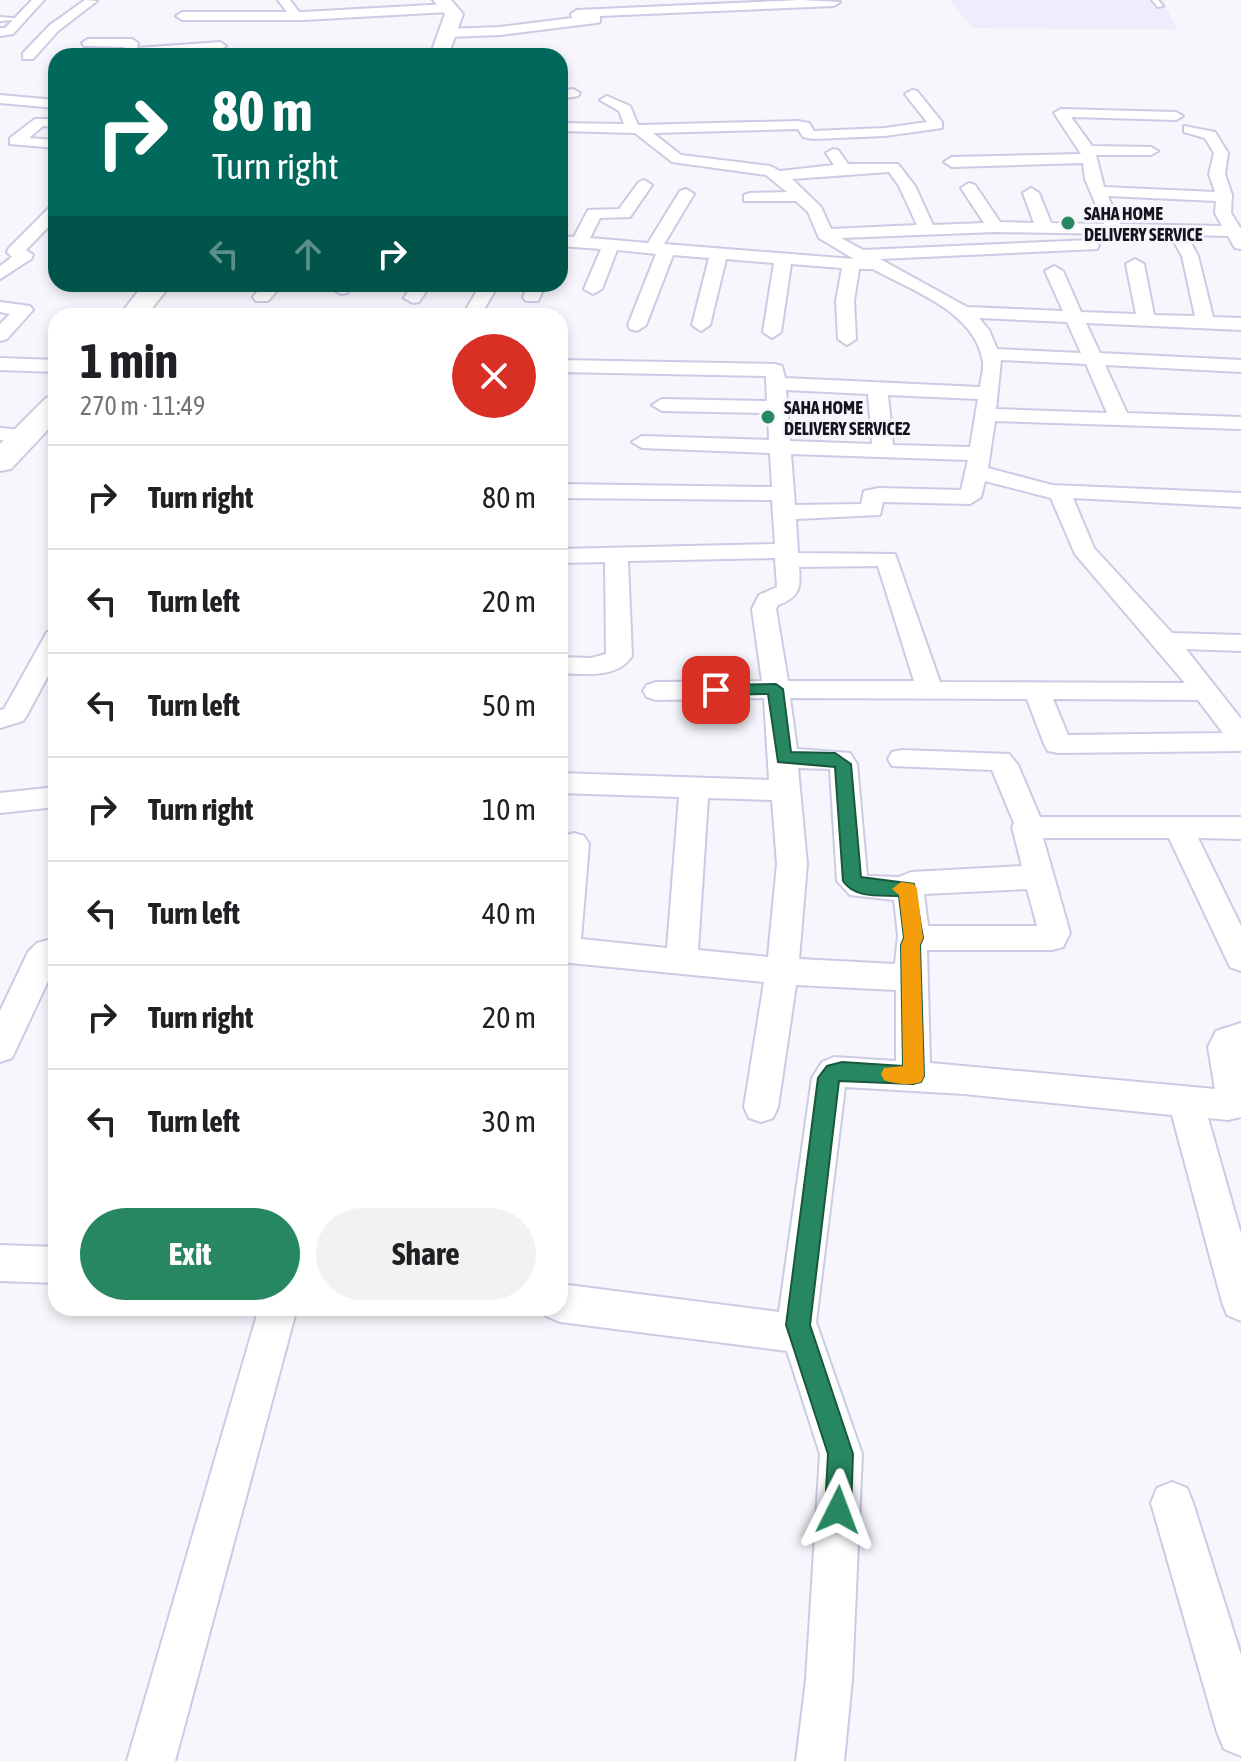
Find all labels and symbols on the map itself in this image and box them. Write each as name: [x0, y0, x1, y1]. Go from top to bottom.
place label: SAHA HOME DELIVERY SERVICE: [1084, 203, 1203, 245]
marker: SAHA HOME DELIVERY SERVICE: [1059, 214, 1077, 232]
place label: SAHA HOME DELIVERY SERVICE2: [784, 397, 911, 439]
marker: SAHA HOME DELIVERY SERVICE2: [759, 408, 777, 426]
pin: [682, 656, 750, 724]
position arrow: [796, 1468, 880, 1552]

